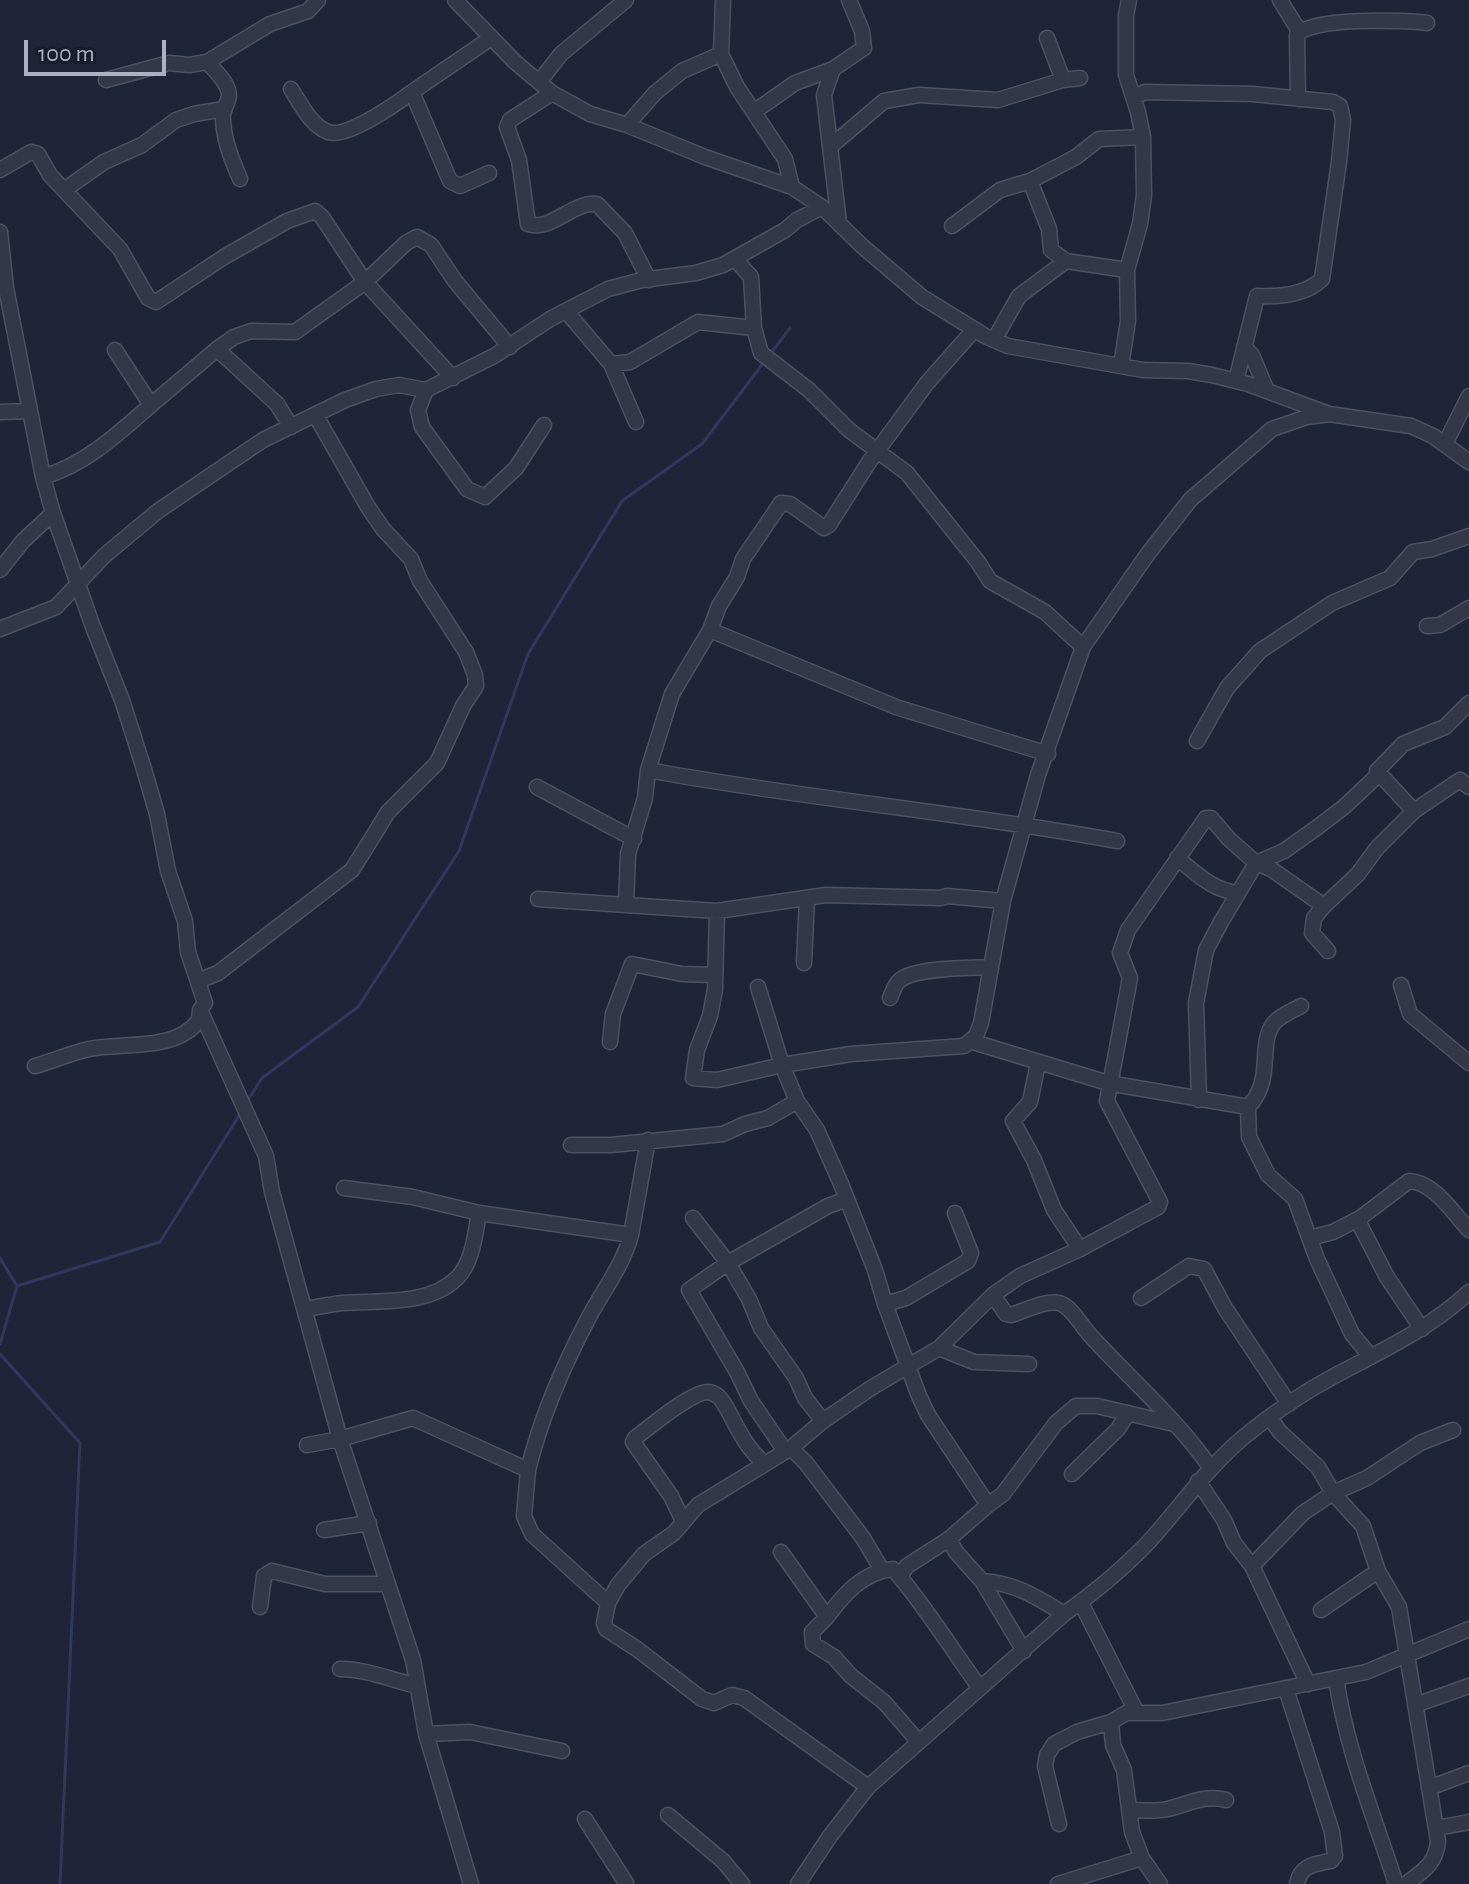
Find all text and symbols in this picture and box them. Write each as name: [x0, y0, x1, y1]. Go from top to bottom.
scale bar: [28, 24, 170, 74]
text: 100 m: [38, 42, 95, 66]

